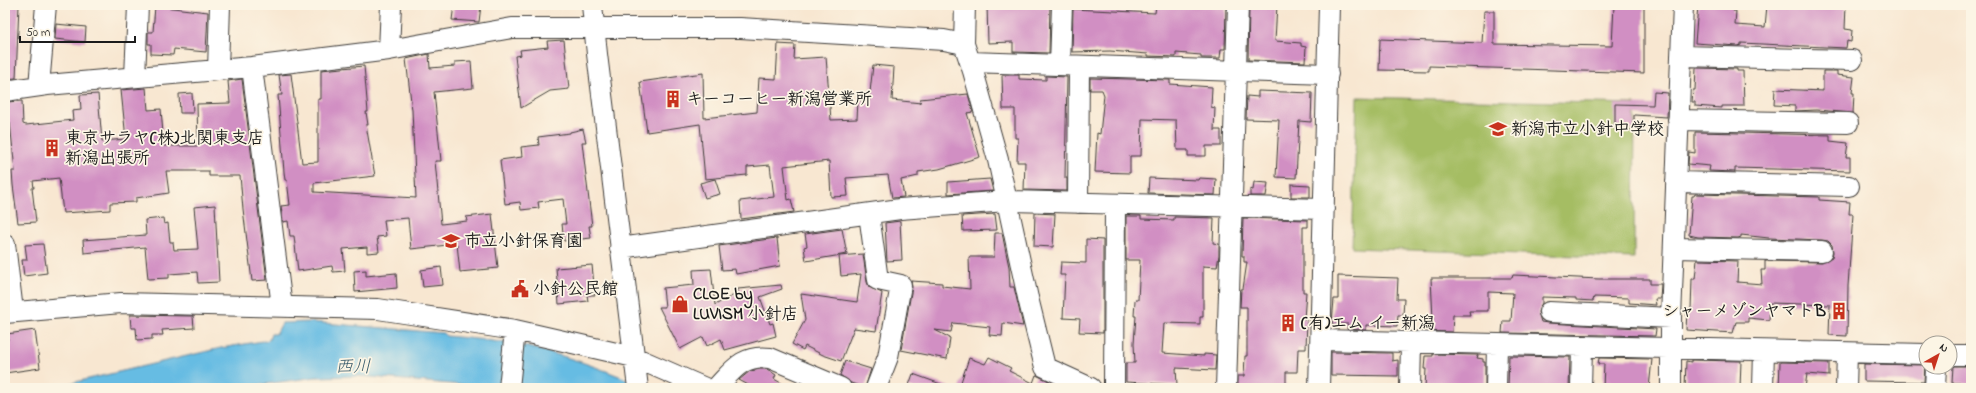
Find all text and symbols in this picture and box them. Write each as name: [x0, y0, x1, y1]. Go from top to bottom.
scale bar: [20, 18, 135, 44]
text: 50 m: [26, 24, 50, 42]
place label: キーコーヒー新潟営業所: [686, 87, 872, 112]
building icon: キーコーヒー新潟営業所: [663, 89, 683, 109]
place label: 新潟市立小針中学校: [1511, 117, 1664, 142]
school or university icon: 新潟市立小針中学校: [1488, 119, 1508, 139]
place label: 東京サラヤ(株)北関東支店 新潟出張所: [65, 126, 264, 171]
building icon: 東京サラヤ(株)北関東支店 新潟出張所: [42, 138, 62, 158]
place label: 市立小針保育園: [464, 229, 583, 254]
school or university icon: 市立小針保育園: [441, 231, 461, 251]
place label: 小針公民館: [533, 277, 618, 302]
public building icon: 小針公民館: [510, 279, 530, 299]
place label: CLOE by LUVISM 小針店: [693, 282, 799, 327]
shop icon: CLOE by LUVISM 小針店: [670, 294, 690, 314]
place label: シャーメゾンヤマトB: [1662, 299, 1827, 324]
building icon: シャーメゾンヤマトB: [1829, 301, 1849, 321]
place label: (有)エム イー新潟: [1301, 311, 1435, 336]
building icon: (有)エム イー新潟: [1278, 313, 1298, 333]
north arrow: [1918, 335, 1958, 375]
text: N: [1936, 339, 1952, 357]
water label: 西川: [335, 355, 371, 381]

